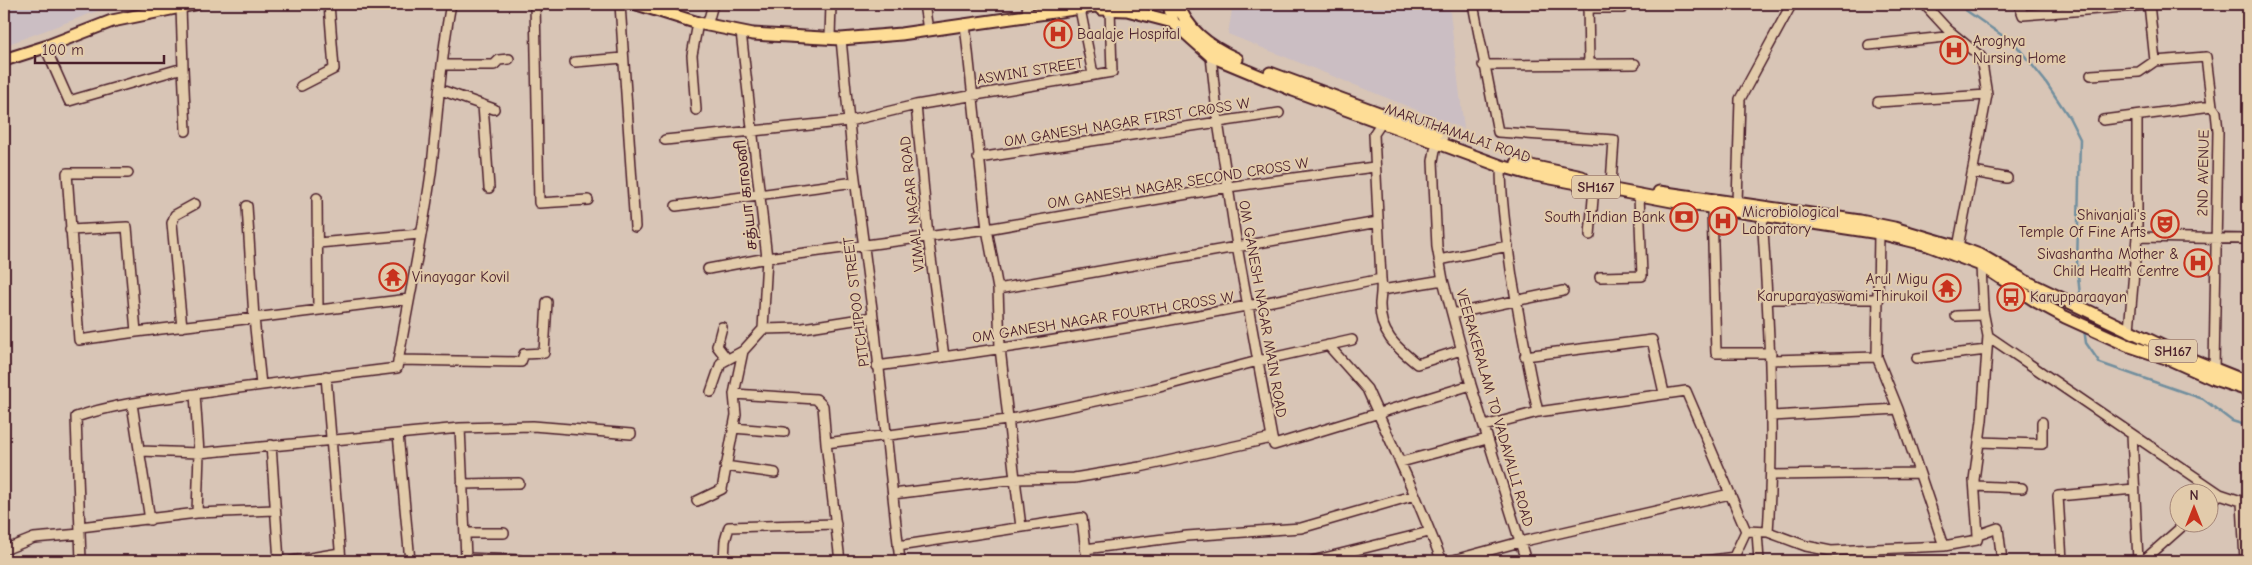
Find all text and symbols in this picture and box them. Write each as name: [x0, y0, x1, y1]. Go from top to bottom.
hospital icon: Baalaje Hospital: [1043, 19, 1073, 49]
place label: Baalaje Hospital: [1077, 25, 1180, 43]
scale bar: [35, 32, 164, 64]
place label: Aroghya Nursing Home: [1973, 32, 2067, 67]
hospital icon: Aroghya Nursing Home: [1939, 35, 1969, 65]
text: 100 m: [42, 41, 84, 59]
street label: ASWINI STREET: [975, 54, 1085, 88]
street label: OM GANESH NAGAR FIRST CROSS W: [1003, 94, 1251, 150]
street label: MARUTHAMALAI ROAD: [1383, 100, 1533, 166]
street label: 2ND AVENUE: [2193, 130, 2213, 216]
street label: VIMAL NAGAR ROAD: [896, 135, 928, 273]
street label: சத்யா காலனி: [731, 139, 762, 251]
street label: OM GANESH NAGAR SECOND CROSS W: [1046, 153, 1310, 213]
road number: SH167: [1572, 176, 1620, 198]
street label: OM GANESH NAGAR MAIN ROAD: [1235, 199, 1291, 419]
bank icon: South Indian Bank: [1669, 202, 1699, 232]
place label: Microbiological Laboratory: [1742, 203, 1839, 238]
hospital icon: Microbiological Laboratory: [1708, 206, 1738, 236]
place label: Shivanjali's Temple Of Fine Arts: [2019, 206, 2146, 241]
place label: South Indian Bank: [1545, 208, 1666, 226]
theatre icon: Shivanjali's Temple Of Fine Arts: [2150, 209, 2180, 239]
street label: PITCHIPOO STREET: [839, 236, 873, 368]
place label: Sivashantha Mother & Child Health Centre: [2037, 245, 2179, 280]
hospital icon: Sivashantha Mother & Child Health Centre: [2183, 248, 2213, 278]
temple icon: Vinayagar Kovil: [378, 262, 408, 292]
place label: Vinayagar Kovil: [412, 268, 510, 286]
place label: Arul Migu Karuparayaswami Thirukoil: [1757, 270, 1928, 305]
temple icon: Arul Migu Karuparayaswami Thirukoil: [1932, 273, 1962, 303]
bus stop icon: Karupparaayan: [1996, 282, 2026, 312]
street label: OM GANESH NAGAR FOURTH CROSS W: [971, 287, 1235, 347]
street label: VEERAKERALAM TO VADAVALLI ROAD: [1452, 287, 1538, 529]
place label: Karupparaayan: [2030, 288, 2127, 306]
road number: SH167: [2149, 340, 2197, 362]
north arrow: [2170, 482, 2220, 532]
text: N: [2189, 487, 2199, 504]

